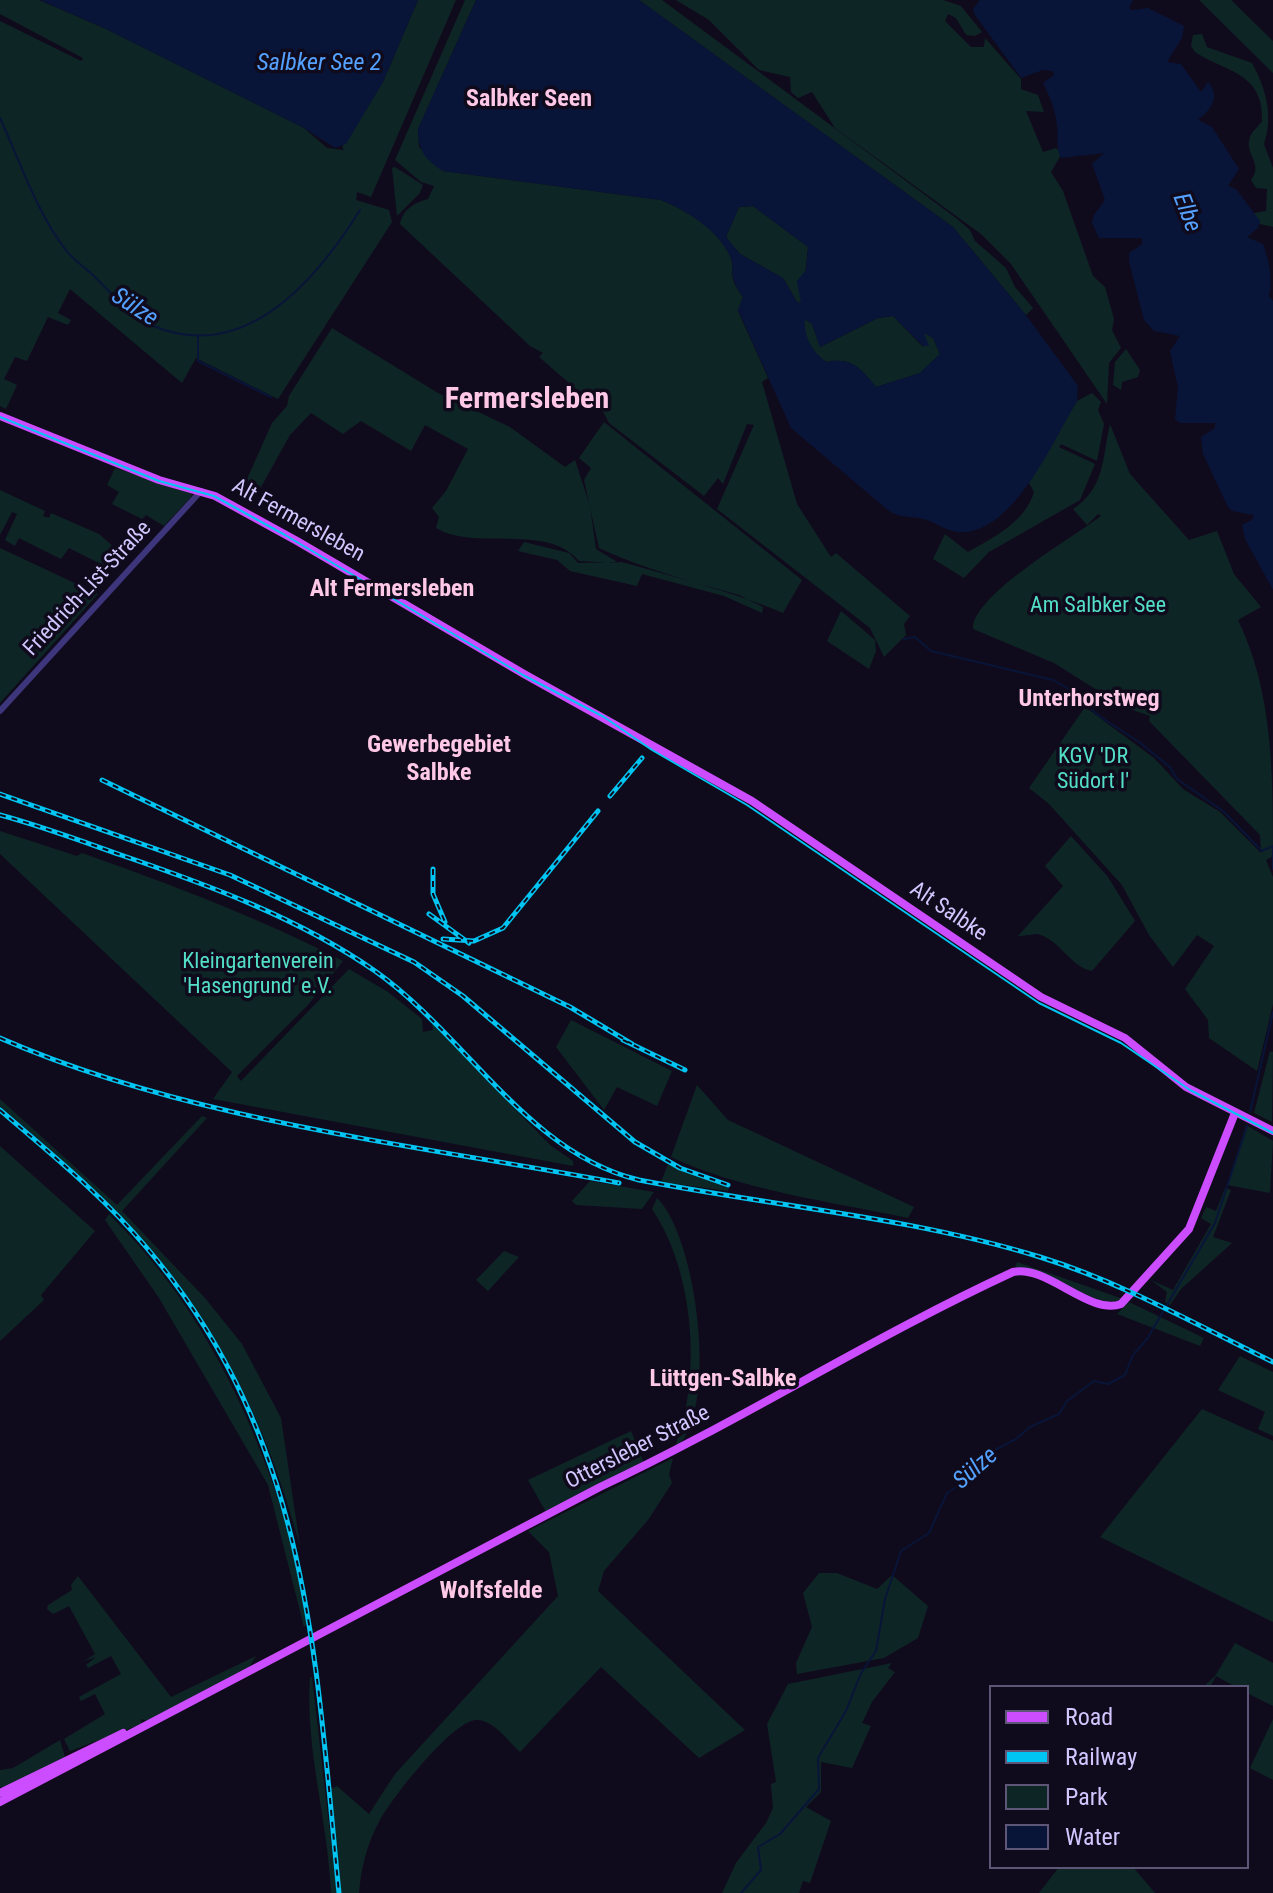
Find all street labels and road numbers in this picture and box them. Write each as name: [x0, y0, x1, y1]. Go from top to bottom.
street label: Alt Fermersleben: [227, 474, 369, 568]
street label: Friedrich-List-Straße: [19, 516, 157, 662]
street label: Alt Salbke: [904, 877, 992, 947]
street label: Ottersleber Straße: [562, 1400, 714, 1496]

